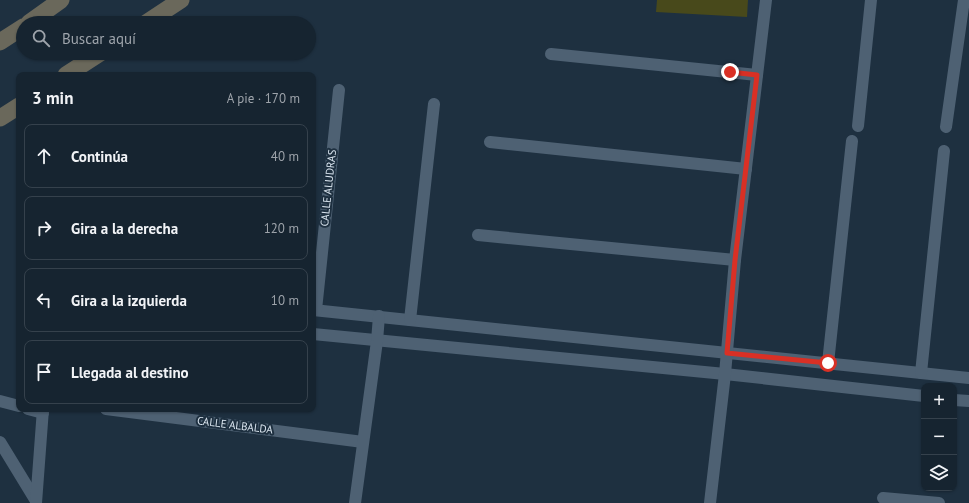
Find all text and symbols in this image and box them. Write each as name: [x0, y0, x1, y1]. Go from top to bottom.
search box: [16, 16, 316, 60]
icon: search: [30, 27, 52, 49]
text: Buscar aquí: [62, 29, 136, 48]
route end: [721, 63, 739, 81]
text: 3 min: [32, 87, 73, 109]
text: A pie · 170 m: [227, 90, 300, 107]
icon: ahead: [33, 145, 55, 167]
text: Continúa: [71, 147, 128, 166]
text: 40 m: [271, 148, 299, 165]
street label: CALLE ALUDRAS: [317, 149, 339, 227]
icon: right: [33, 217, 55, 239]
text: Gira a la derecha: [71, 219, 178, 238]
text: 120 m: [264, 220, 299, 237]
icon: left: [33, 289, 55, 311]
text: Gira a la izquierda: [71, 291, 187, 310]
text: 10 m: [271, 292, 299, 309]
route start: [819, 354, 837, 372]
icon: arrive: [33, 361, 55, 383]
text: Llegada al destino: [71, 363, 189, 382]
map controls: [921, 383, 957, 491]
button: +: [921, 383, 957, 419]
street label: CALLE ALBALDA: [196, 413, 274, 437]
button: −: [921, 419, 957, 455]
button: layers: [921, 455, 957, 491]

